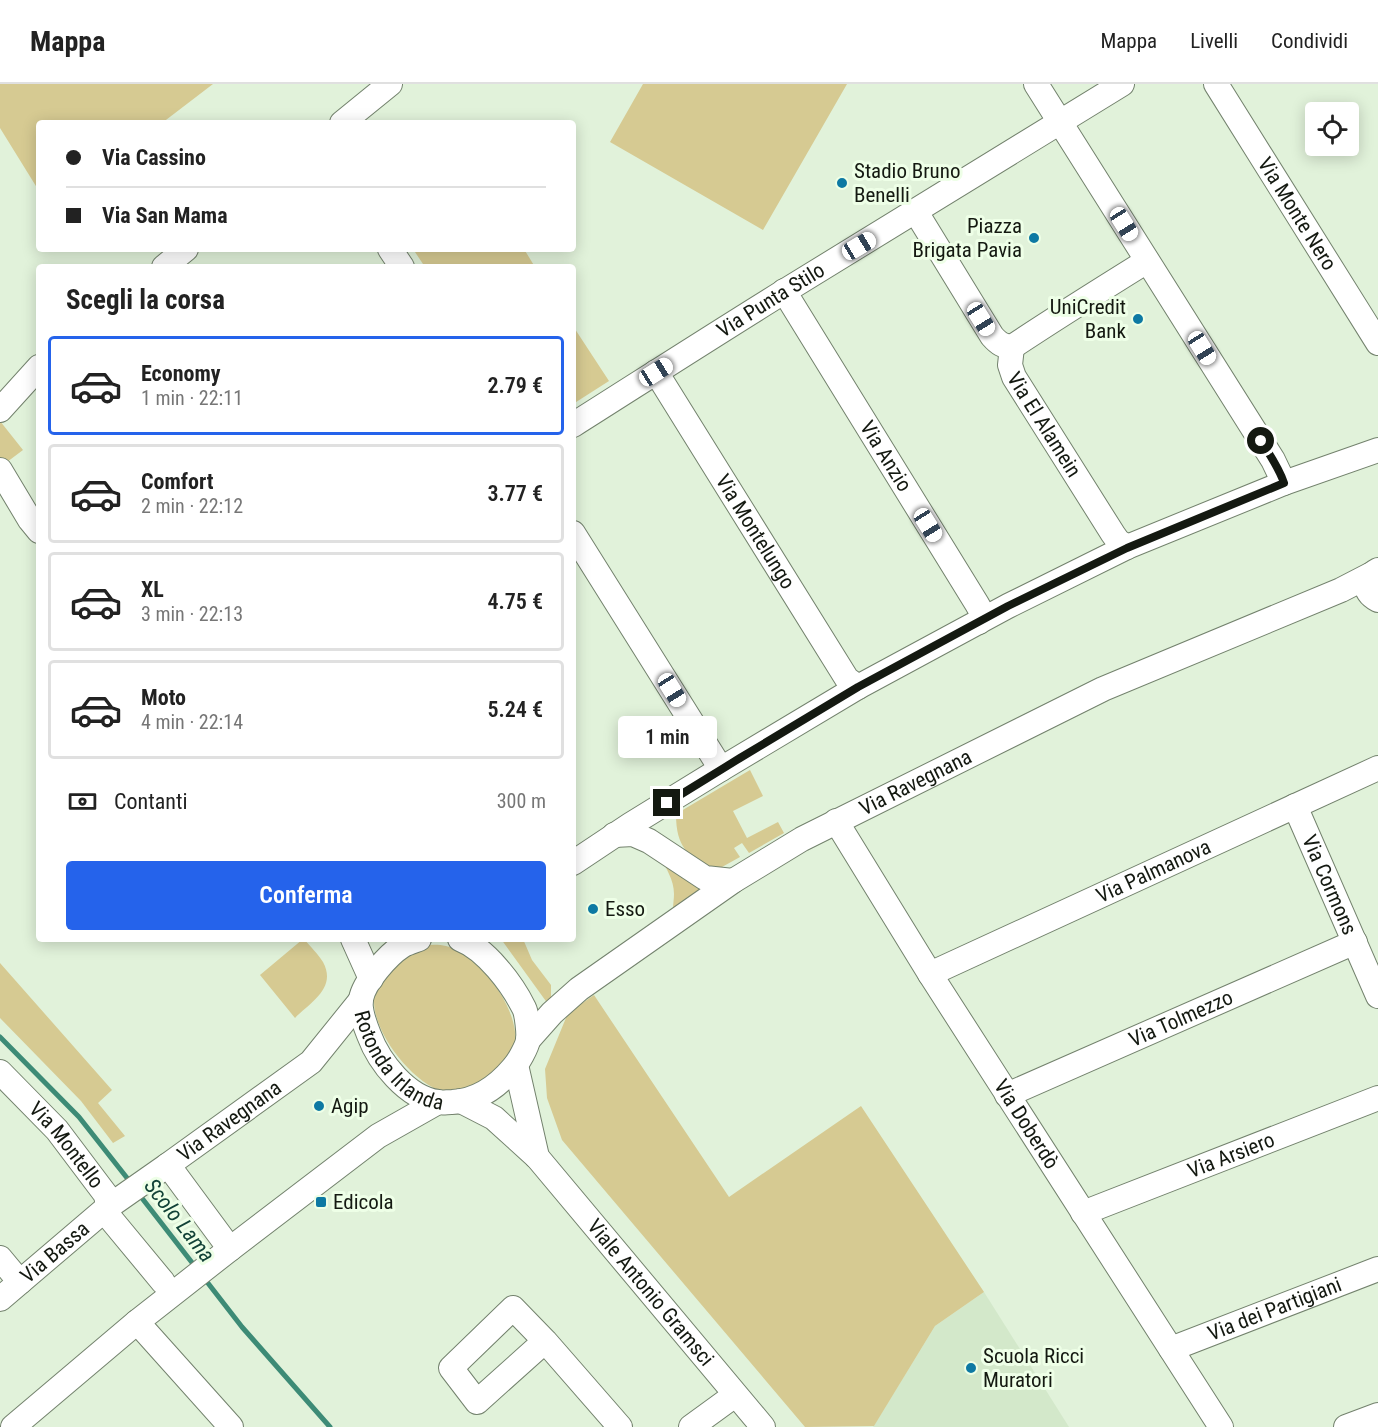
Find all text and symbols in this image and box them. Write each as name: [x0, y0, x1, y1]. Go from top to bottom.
text: Mappa: [30, 25, 105, 58]
text: Mappa: [1100, 29, 1157, 53]
text: Livelli: [1190, 29, 1238, 53]
text: Condividi: [1271, 29, 1348, 53]
map controls: [1305, 102, 1359, 156]
button: locate: [1305, 102, 1359, 156]
text: Via Cassino: [102, 145, 206, 170]
street label: Via Monte Nero: [1253, 153, 1341, 275]
place label: Stadio Bruno Benelli: [854, 159, 961, 207]
marker: Stadio Bruno Benelli: [835, 176, 849, 190]
text: Via San Mama: [102, 203, 228, 228]
car: [1107, 204, 1141, 244]
place label: Piazza Brigata Pavia: [913, 214, 1022, 262]
car: [839, 229, 879, 263]
marker: Piazza Brigata Pavia: [1027, 231, 1041, 245]
street label: Via Punta Stilo: [713, 258, 829, 342]
text: Scegli la corsa: [66, 284, 225, 316]
place label: UniCredit Bank: [1050, 295, 1127, 343]
car: [964, 299, 998, 339]
marker: UniCredit Bank: [1131, 312, 1145, 326]
car: [1185, 328, 1219, 368]
car: [636, 355, 676, 389]
icon: car: [69, 359, 123, 413]
text: Economy: [141, 361, 221, 386]
street label: Via El Alamein: [1002, 368, 1086, 481]
text: 2.79 €: [487, 373, 543, 398]
text: 1 min · 22:11: [141, 386, 243, 410]
street label: Via Anzio: [855, 416, 917, 496]
route start: [1247, 427, 1274, 454]
icon: car: [69, 467, 123, 521]
text: Comfort: [141, 469, 214, 494]
street label: Via Montelungo: [711, 470, 800, 593]
text: 3.77 €: [487, 481, 543, 506]
text: 2 min · 22:12: [141, 494, 243, 518]
car: [911, 505, 945, 545]
icon: car: [69, 575, 123, 629]
text: XL: [141, 577, 164, 602]
text: 4.75 €: [487, 589, 543, 614]
text: 3 min · 22:13: [141, 602, 243, 626]
car: [655, 670, 689, 710]
icon: car: [69, 683, 123, 737]
text: Moto: [141, 685, 186, 710]
text: 5.24 €: [487, 697, 543, 722]
text: 4 min · 22:14: [141, 710, 243, 734]
callout: 1 min: [618, 716, 716, 758]
text: 1 min: [645, 725, 690, 749]
street label: Via Ravegnana: [856, 744, 976, 820]
icon: cash: [66, 785, 99, 818]
text: Contanti: [114, 789, 187, 814]
text: 300 m: [497, 789, 546, 813]
route end: [653, 789, 680, 816]
street label: Via Cormons: [1297, 831, 1362, 938]
street label: Via Palmanova: [1092, 835, 1215, 908]
button: Conferma: [66, 861, 546, 930]
place label: Esso: [605, 897, 645, 921]
marker: Esso: [586, 902, 600, 916]
street label: Via Tolmezzo: [1125, 985, 1237, 1052]
street label: Rotonda Irlanda: [349, 1008, 446, 1115]
street label: Via Ravegnana: [173, 1075, 286, 1166]
street label: Via Doberdò: [989, 1075, 1064, 1173]
place label: Agip: [331, 1094, 369, 1118]
street label: Via Montello: [24, 1097, 109, 1193]
marker: Agip: [312, 1099, 326, 1113]
street label: Via Arsiero: [1184, 1128, 1278, 1183]
water label: Scolo Lama: [139, 1174, 220, 1267]
place label: Edicola: [333, 1190, 394, 1214]
marker: Edicola: [314, 1195, 328, 1209]
street label: Viale Antonio Gramsci: [582, 1214, 719, 1371]
street label: Via Bassa: [16, 1217, 94, 1288]
street label: Via dei Partigiani: [1204, 1272, 1345, 1346]
place label: Scuola Ricci Muratori: [983, 1344, 1084, 1392]
marker: Scuola Ricci Muratori: [964, 1361, 978, 1375]

